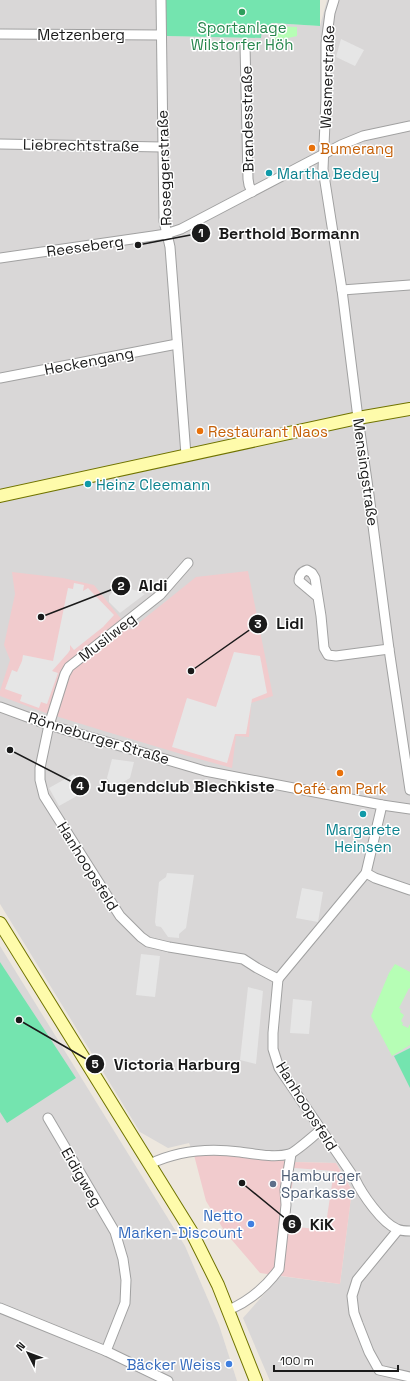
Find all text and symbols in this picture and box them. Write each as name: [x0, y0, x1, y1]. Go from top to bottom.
marker: Sportanlage Wilstorfer Höh: [237, 7, 247, 17]
place label: Sportanlage Wilstorfer Höh: [191, 18, 293, 54]
street label: Metzenberg: [37, 25, 125, 44]
street label: Wasmerstraße: [316, 25, 338, 129]
street label: Brandesstraße: [237, 65, 257, 172]
street label: Roseggerstraße: [152, 110, 176, 226]
street label: Liebrechtstraße: [23, 134, 140, 156]
place label: Bumerang: [320, 139, 394, 158]
marker: Bumerang: [307, 143, 317, 153]
place label: Martha Bedey: [277, 164, 379, 183]
marker: Martha Bedey: [264, 168, 274, 178]
callout: Berthold Bormann: [191, 219, 368, 247]
text: Berthold Bormann: [218, 223, 360, 244]
text: 1: [198, 225, 204, 241]
street label: Reeseberg: [45, 231, 125, 261]
street label: Heckengang: [43, 343, 135, 379]
street label: Mensingstraße: [349, 417, 383, 527]
place label: Restaurant Naos: [208, 422, 328, 441]
marker: Restaurant Naos: [195, 426, 205, 436]
place label: Heinz Cleemann: [96, 475, 210, 494]
marker: Heinz Cleemann: [83, 479, 93, 489]
callout: Aldi: [111, 572, 176, 600]
text: Aldi: [139, 575, 167, 596]
text: 2: [117, 578, 125, 594]
street label: Musilweg: [74, 609, 140, 665]
callout: Lidl: [248, 610, 311, 638]
text: Lidl: [276, 613, 304, 634]
text: 3: [254, 616, 262, 632]
street label: Rönneburger Straße: [26, 707, 172, 769]
marker: Café am Park: [335, 768, 345, 778]
callout: Jugendclub Blechkiste: [70, 772, 283, 800]
text: Jugendclub Blechkiste: [97, 776, 275, 797]
text: 4: [76, 778, 84, 794]
place label: Café am Park: [293, 779, 387, 798]
marker: Margarete Heinsen: [358, 809, 368, 819]
street label: Hanhoopsfeld: [53, 818, 123, 914]
place label: Margarete Heinsen: [326, 820, 400, 856]
callout: Victoria Harburg: [85, 1050, 248, 1078]
text: Victoria Harburg: [114, 1054, 240, 1075]
text: 5: [91, 1056, 99, 1072]
street label: Hanhoopsfeld: [272, 1058, 342, 1154]
street label: Eidigweg: [57, 1144, 107, 1210]
place label: Hamburger Sparkasse: [281, 1166, 361, 1202]
marker: Hamburger Sparkasse: [268, 1179, 278, 1189]
place label: Netto Marken-Discount: [118, 1206, 243, 1242]
callout: KiK: [282, 1210, 342, 1238]
text: KiK: [310, 1214, 334, 1235]
text: 6: [288, 1216, 296, 1232]
marker: Netto Marken-Discount: [246, 1219, 256, 1229]
north arrow: [8, 1333, 48, 1373]
text: N: [13, 1339, 28, 1354]
scale bar: [274, 1347, 398, 1373]
text: 100 m: [280, 1353, 314, 1369]
place label: Bäcker Weiss: [126, 1355, 221, 1374]
marker: Bäcker Weiss: [224, 1359, 234, 1369]

